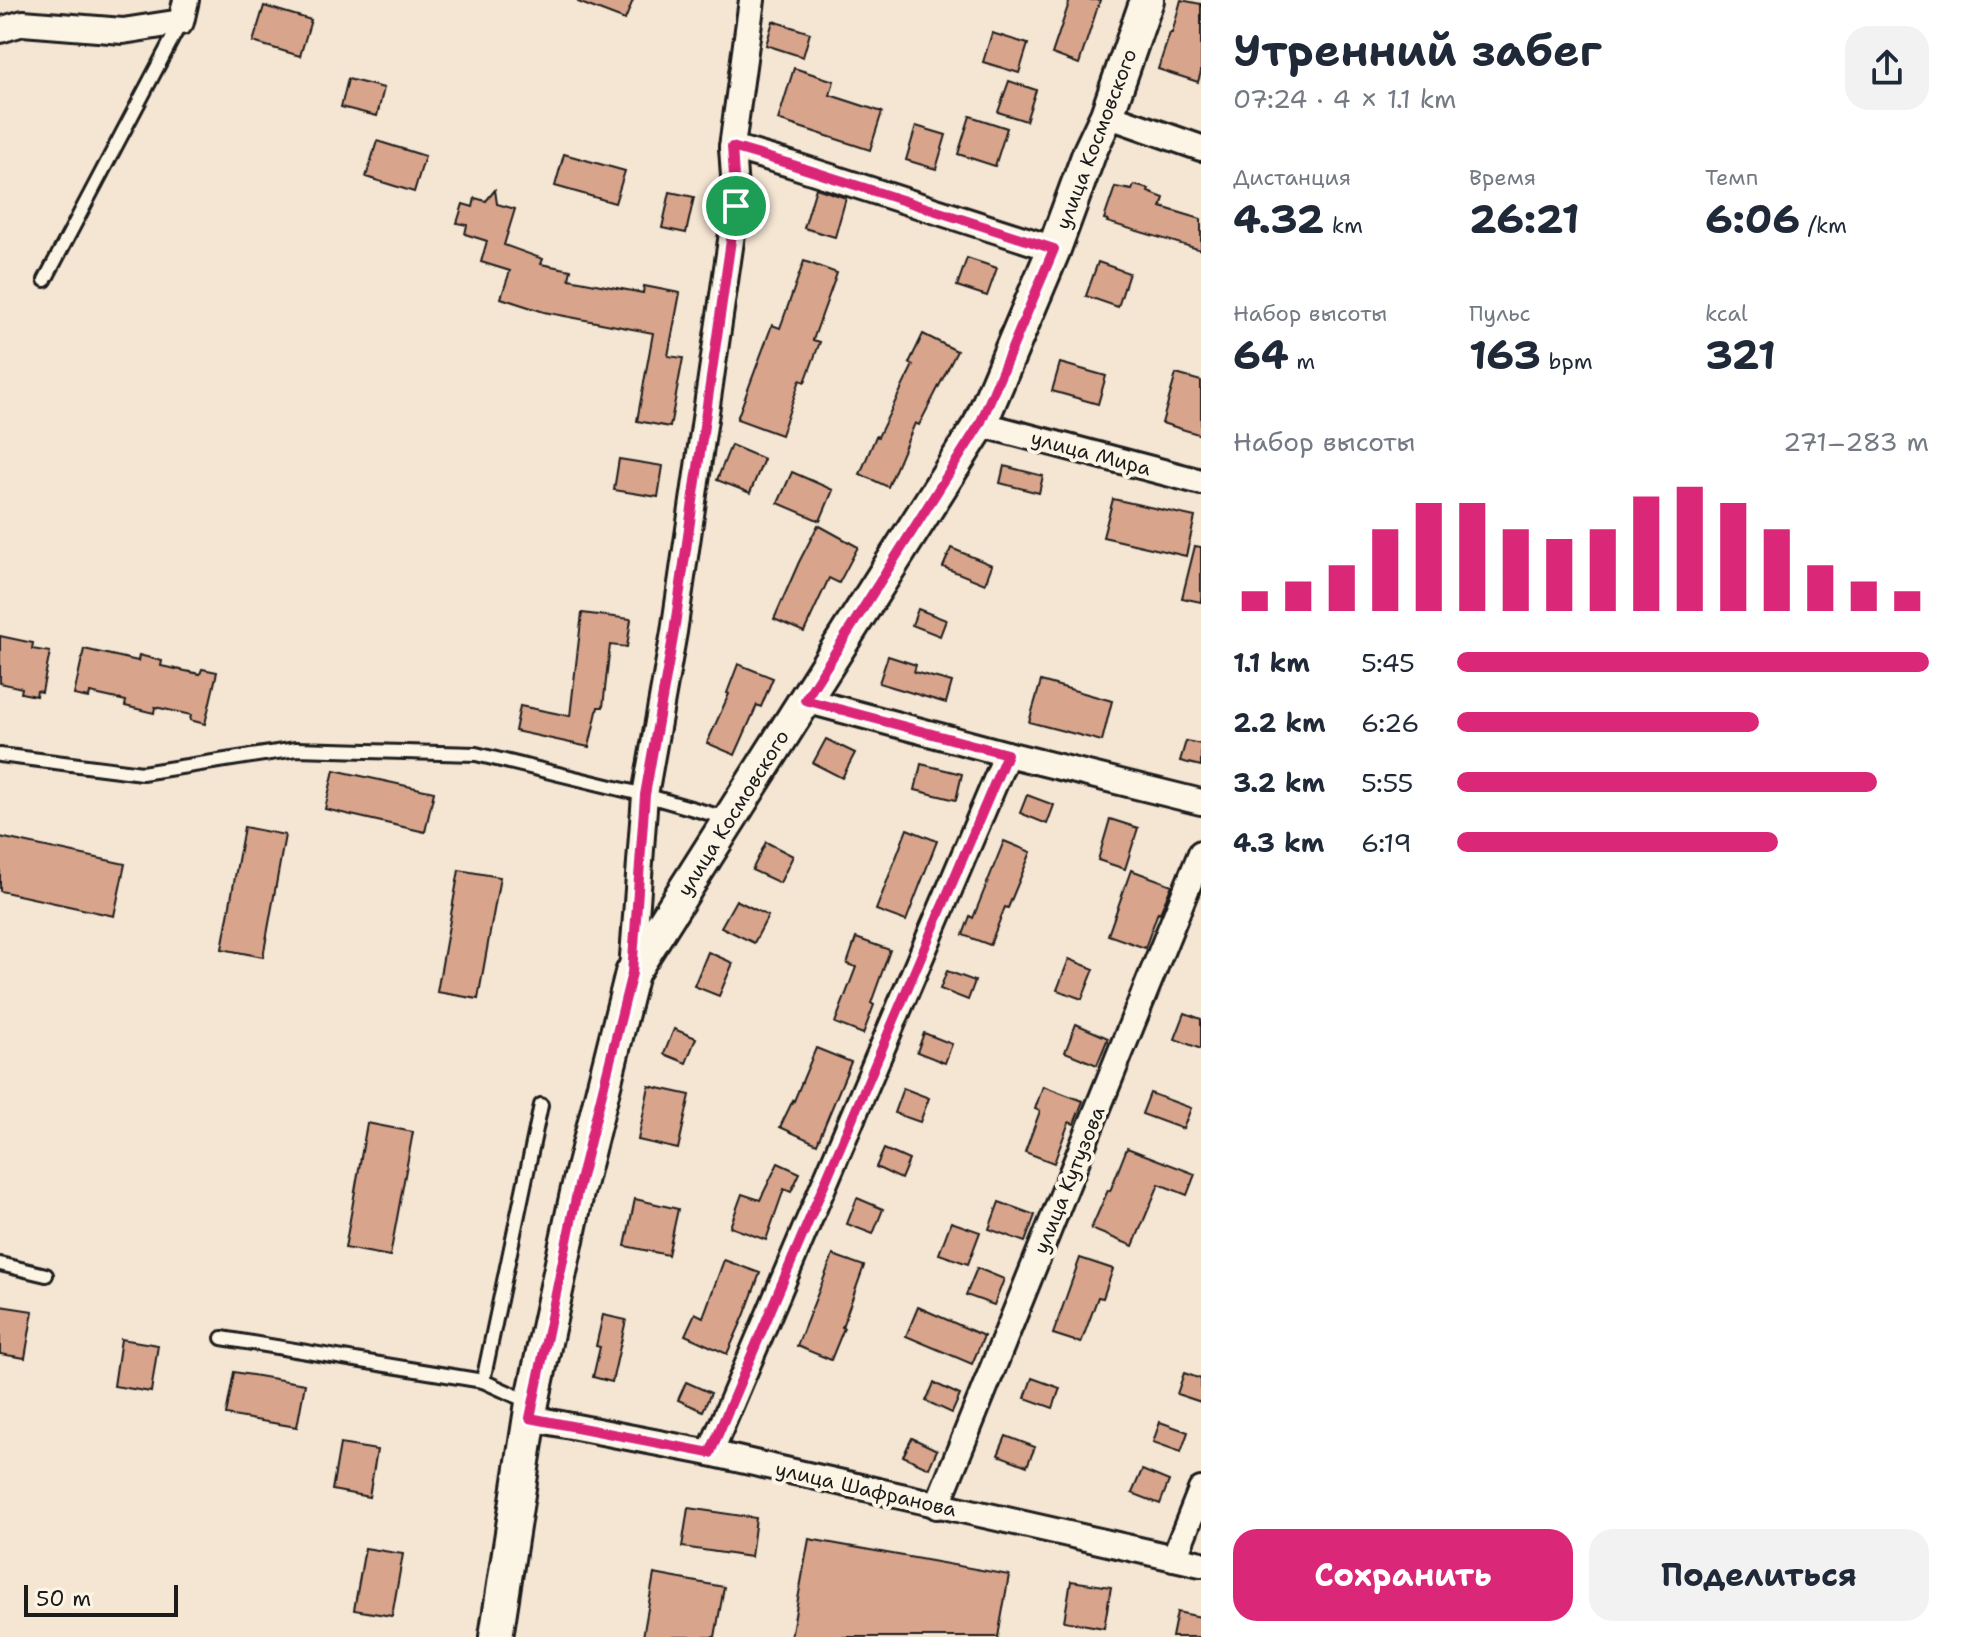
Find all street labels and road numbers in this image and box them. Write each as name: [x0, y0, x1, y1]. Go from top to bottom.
street label: улица Космовского: [1050, 45, 1142, 233]
street label: улица Мира: [1028, 424, 1154, 482]
street label: улица Космовского: [671, 725, 795, 901]
street label: улица Кутузова: [1028, 1102, 1111, 1258]
street label: улица Шафранова: [773, 1456, 960, 1523]

